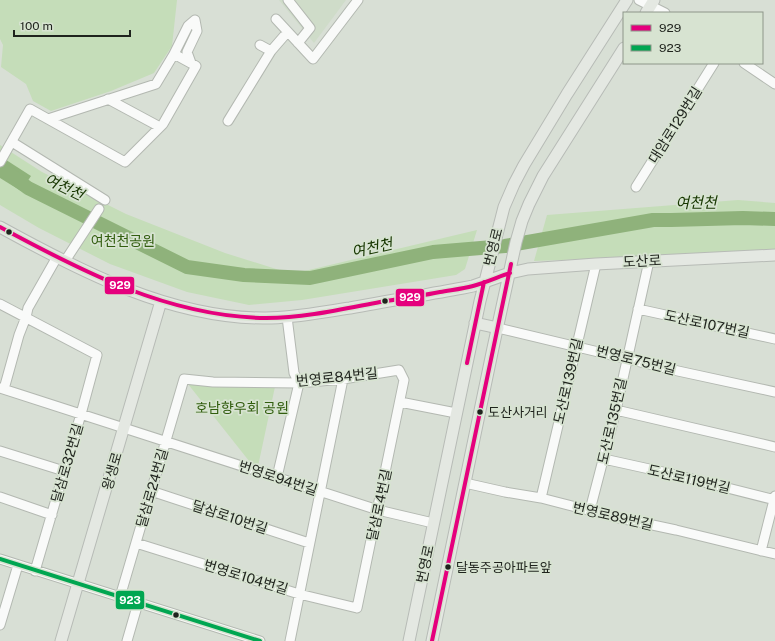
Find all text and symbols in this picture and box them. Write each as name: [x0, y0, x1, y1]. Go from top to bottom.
scale bar: [14, 12, 130, 38]
legend: [623, 12, 763, 64]
text: 100 m: [20, 19, 53, 33]
text: 929: [659, 21, 681, 35]
text: 923: [659, 41, 681, 55]
street label: 대암로129번길: [645, 84, 705, 166]
water label: 여천천: [42, 170, 89, 204]
water label: 여천천: [675, 194, 719, 211]
street label: 번영로: [481, 226, 505, 268]
unlabelled marker: [4, 227, 14, 237]
park label: 여천천공원: [91, 233, 155, 249]
water label: 여천천: [350, 234, 396, 260]
street label: 도산로: [622, 252, 662, 270]
line badge: 929: [104, 276, 135, 295]
text: 929: [109, 279, 131, 291]
line badge: 929: [395, 288, 425, 307]
text: 929: [399, 291, 421, 303]
unlabelled marker: [380, 296, 390, 306]
street label: 도산로107번길: [663, 307, 751, 341]
street label: 도산로139번길: [550, 337, 586, 425]
street label: 번영로75번길: [594, 342, 678, 378]
street label: 번영로84번길: [295, 365, 379, 389]
street label: 도산로135번길: [594, 376, 630, 466]
park label: 호남향우회 공원: [195, 400, 289, 416]
place label: 도산사거리: [488, 405, 548, 420]
marker: 도산사거리: [475, 407, 485, 417]
street label: 달삼로32번길: [48, 422, 86, 504]
street label: 달삼로24번길: [133, 447, 171, 529]
street label: 왕생로: [99, 450, 125, 492]
street label: 번영로94번길: [237, 458, 319, 498]
street label: 도산로119번길: [646, 462, 732, 496]
street label: 달삼로4번길: [364, 468, 394, 542]
street label: 달삼로10번길: [190, 497, 270, 537]
street label: 번영로89번길: [571, 499, 655, 533]
street label: 번영로: [413, 543, 437, 585]
street label: 번영로104번길: [202, 557, 290, 597]
place label: 달동주공아파트앞: [456, 560, 552, 575]
marker: 달동주공아파트앞: [443, 562, 453, 572]
line badge: 923: [115, 590, 145, 610]
text: 923: [119, 594, 141, 606]
unlabelled marker: [171, 610, 181, 620]

